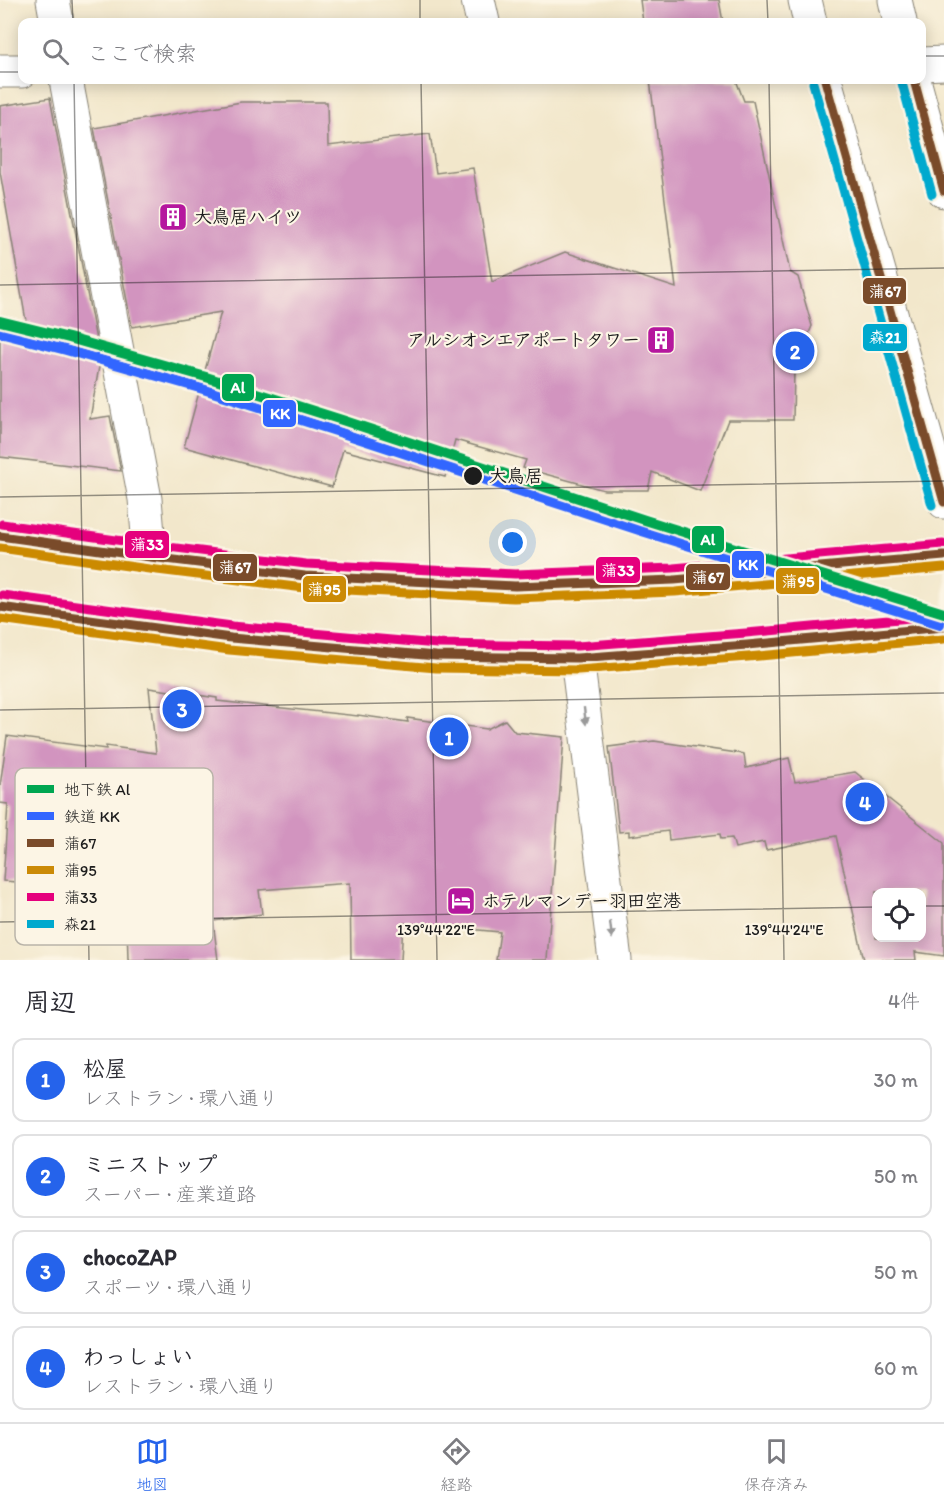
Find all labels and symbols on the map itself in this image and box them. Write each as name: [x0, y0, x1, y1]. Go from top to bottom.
building icon: 大鳥居ハイツ: [157, 201, 189, 233]
place label: 大鳥居ハイツ: [194, 206, 302, 228]
line badge: 蒲67: [862, 277, 907, 305]
text: 蒲67: [869, 282, 901, 301]
line badge: 森21: [862, 323, 908, 352]
building icon: アルシオンエアポートタワー: [645, 324, 677, 356]
pin: 2: [776, 328, 814, 374]
text: 森21: [869, 328, 901, 347]
place label: アルシオンエアポートタワー: [407, 329, 640, 351]
line badge: Al: [221, 373, 255, 402]
text: Al: [230, 378, 246, 397]
line badge: KK: [262, 399, 297, 428]
text: KK: [270, 404, 291, 423]
marker: 大鳥居: [462, 465, 484, 487]
place label: 大鳥居: [489, 465, 543, 487]
line badge: Al: [691, 525, 725, 554]
your location: [498, 528, 527, 557]
line badge: 蒲33: [124, 530, 170, 559]
text: Al: [700, 530, 716, 549]
text: 蒲33: [130, 535, 164, 554]
line badge: KK: [731, 550, 765, 579]
line badge: 蒲67: [212, 553, 258, 582]
text: KK: [738, 555, 759, 574]
line badge: 蒲33: [595, 556, 641, 584]
text: 蒲67: [219, 558, 251, 577]
text: 蒲33: [601, 561, 635, 580]
line badge: 蒲67: [685, 563, 731, 591]
line badge: 蒲95: [775, 567, 820, 595]
text: 蒲67: [692, 568, 724, 587]
text: 蒲95: [782, 572, 815, 591]
line badge: 蒲95: [302, 575, 347, 603]
text: 蒲95: [308, 580, 341, 599]
pin: 3: [162, 686, 201, 732]
one-way arrow: [580, 706, 590, 725]
pin: 1: [430, 714, 468, 760]
legend: [15, 768, 213, 945]
text: 地下鉄 Al: [64, 780, 131, 799]
pin: 4: [846, 780, 884, 824]
text: 鉄道 KK: [64, 807, 120, 826]
text: 蒲67: [64, 834, 96, 853]
text: 蒲95: [64, 861, 97, 880]
hotel icon: ホテルマンデー羽田空港: [445, 885, 477, 917]
text: 蒲33: [64, 888, 98, 907]
place label: ホテルマンデー羽田空港: [482, 890, 681, 912]
text: 森21: [64, 915, 96, 934]
text: 139°44'22"E: [397, 921, 475, 939]
one-way arrow: [607, 921, 616, 940]
text: 139°44'24"E: [745, 921, 823, 939]

